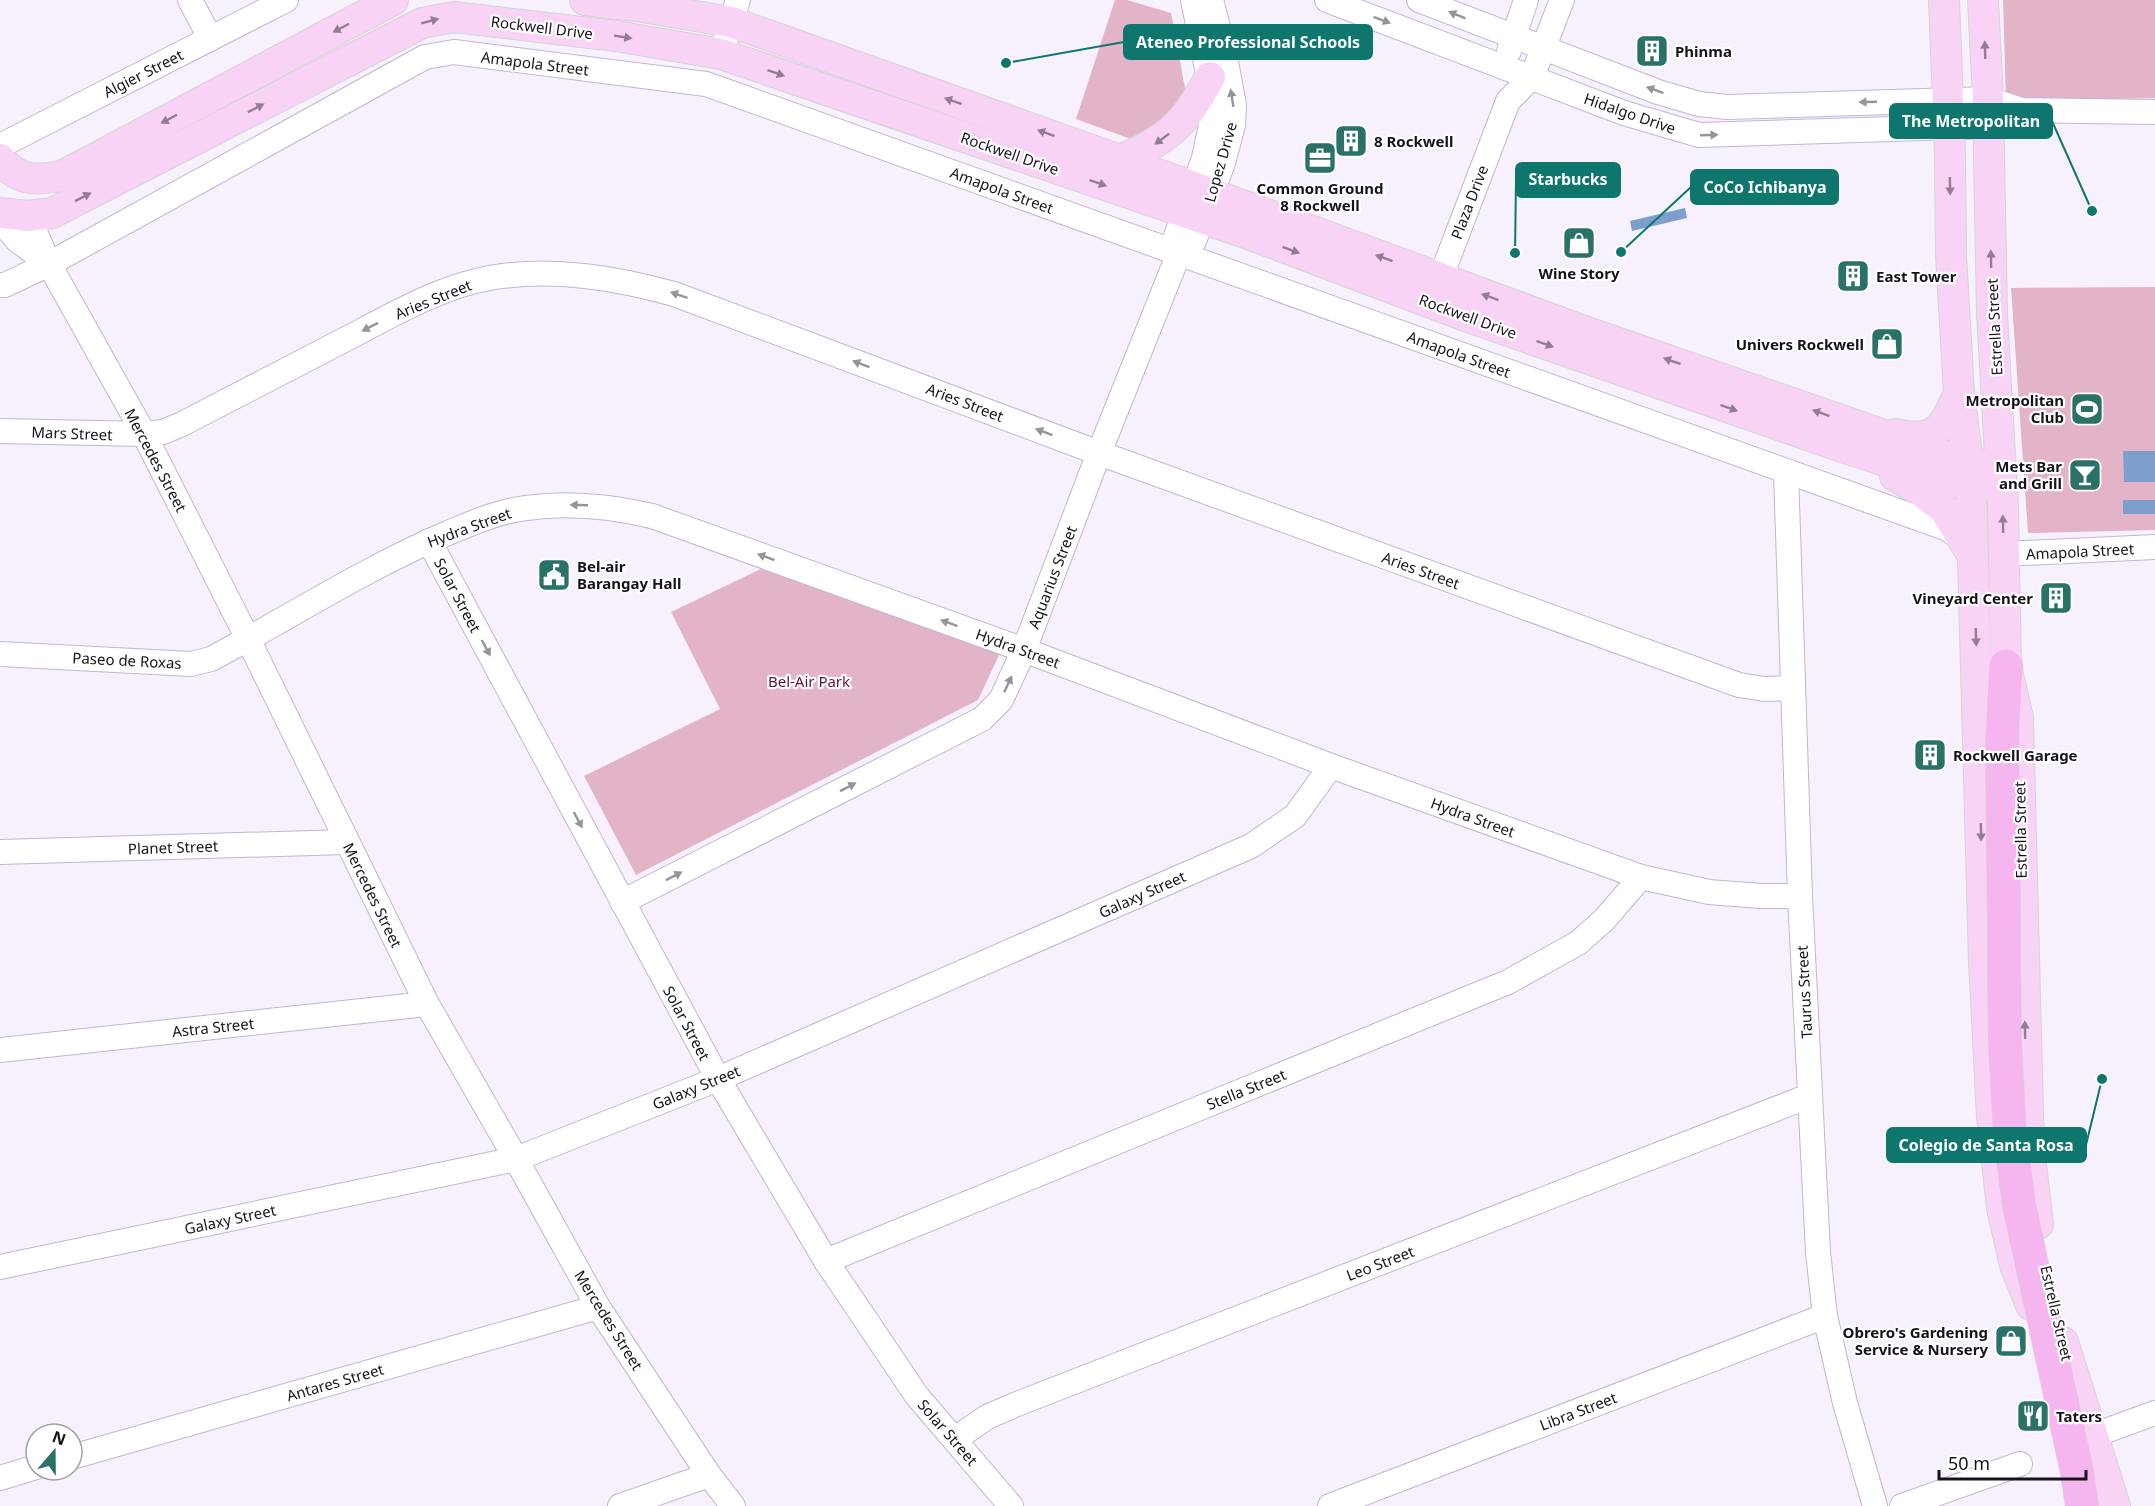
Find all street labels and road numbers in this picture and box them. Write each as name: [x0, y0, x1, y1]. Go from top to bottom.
street label: Rockwell Drive: [490, 11, 594, 43]
street label: Algier Street: [100, 44, 187, 102]
street label: Amapola Street: [480, 46, 591, 80]
street label: Hidalgo Drive: [1581, 88, 1679, 138]
street label: Lopez Drive: [1199, 120, 1241, 204]
street label: Rockwell Drive: [958, 127, 1062, 179]
street label: Amapola Street: [948, 162, 1057, 218]
street label: Plaza Drive: [1446, 162, 1492, 242]
street label: Aries Street: [392, 274, 475, 323]
street label: Estrella Street: [1981, 277, 2007, 376]
street label: Rockwell Drive: [1416, 289, 1520, 343]
street label: Amapola Street: [1405, 326, 1514, 382]
street label: Aries Street: [924, 378, 1007, 426]
street label: Mercedes Street: [120, 405, 192, 516]
street label: Mars Street: [31, 422, 113, 444]
street label: Hydra Street: [424, 502, 514, 551]
street label: Aquarius Street: [1023, 522, 1081, 631]
street label: Amapola Street: [2025, 538, 2135, 564]
street label: Aries Street: [1379, 547, 1463, 593]
street label: Solar Street: [430, 554, 486, 636]
street label: Hydra Street: [973, 624, 1063, 673]
street label: Paseo de Roxas: [72, 647, 182, 673]
street label: Estrella Street: [2009, 781, 2031, 879]
street label: Hydra Street: [1428, 793, 1518, 842]
street label: Planet Street: [128, 835, 219, 859]
street label: Mercedes Street: [339, 839, 407, 951]
street label: Galaxy Street: [1095, 866, 1189, 922]
street label: Taurus Street: [1792, 944, 1816, 1039]
street label: Solar Street: [659, 982, 715, 1064]
street label: Astra Street: [171, 1013, 256, 1041]
street label: Galaxy Street: [649, 1060, 743, 1114]
street label: Stella Street: [1203, 1064, 1289, 1114]
street label: Galaxy Street: [182, 1199, 278, 1238]
street label: Leo Street: [1343, 1241, 1417, 1285]
street label: Estrella Street: [2036, 1263, 2078, 1363]
street label: Mercedes Street: [570, 1266, 648, 1374]
street label: Antares Street: [284, 1358, 386, 1405]
street label: Libra Street: [1537, 1387, 1620, 1435]
street label: Solar Street: [914, 1395, 983, 1470]

